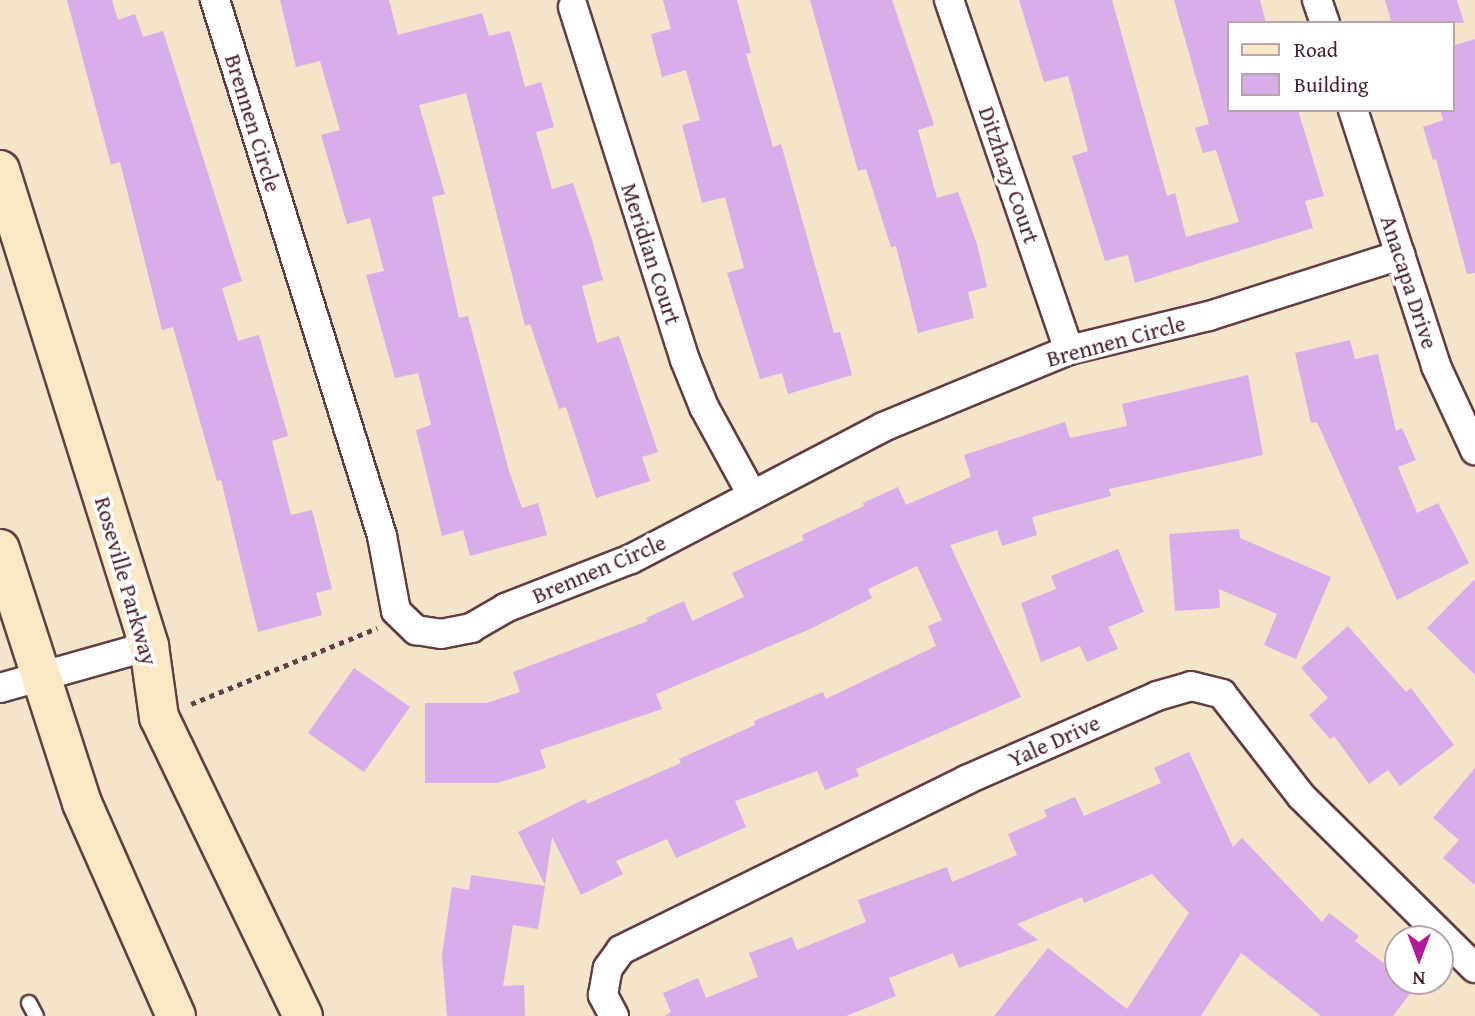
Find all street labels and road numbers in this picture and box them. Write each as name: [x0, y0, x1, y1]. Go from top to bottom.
street label: Brennen Circle: [219, 51, 287, 195]
street label: Ditzhazy Court: [973, 103, 1045, 247]
street label: Meridian Court: [615, 180, 687, 328]
street label: Anacapa Drive: [1374, 212, 1444, 352]
street label: Brennen Circle: [1043, 309, 1189, 373]
street label: Roseville Parkway: [89, 493, 163, 669]
street label: Brennen Circle: [528, 528, 670, 610]
street label: Yale Drive: [1004, 709, 1104, 773]

